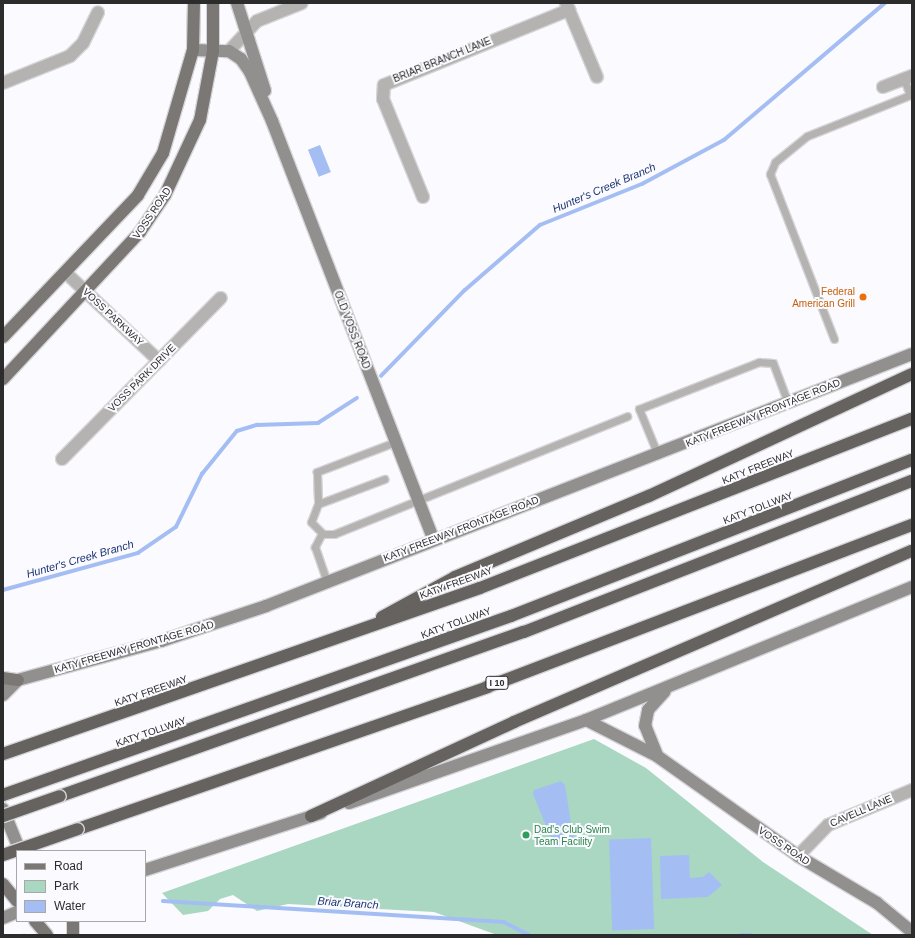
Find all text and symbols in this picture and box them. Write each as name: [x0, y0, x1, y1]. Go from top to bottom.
street label: BRIAR BRANCH LANE: [391, 35, 493, 85]
water label: Hunter's Creek Branch: [550, 160, 658, 216]
street label: VOSS ROAD: [130, 185, 174, 241]
place label: Federal American Grill: [792, 285, 855, 308]
street label: VOSS PARKWAY: [80, 286, 146, 348]
street label: OLD VOSS ROAD: [332, 289, 372, 371]
marker: Federal American Grill: [858, 292, 868, 302]
street label: VOSS PARK DRIVE: [106, 342, 178, 414]
street label: KATY FREEWAY FRONTAGE ROAD: [684, 376, 842, 450]
street label: KATY FREEWAY: [720, 447, 796, 487]
street label: KATY TOLLWAY: [721, 489, 795, 527]
street label: KATY FREEWAY FRONTAGE ROAD: [381, 494, 541, 564]
water label: Hunter's Creek Branch: [25, 537, 135, 581]
street label: KATY FREEWAY: [418, 564, 494, 602]
street label: KATY TOLLWAY: [419, 605, 493, 641]
street label: KATY FREEWAY FRONTAGE ROAD: [53, 618, 215, 676]
street label: KATY FREEWAY: [113, 673, 189, 709]
road number: I 10: [485, 676, 509, 690]
street label: KATY TOLLWAY: [114, 714, 188, 750]
street label: CAVELL LANE: [828, 792, 894, 830]
place label: Dad's Club Swim Team Facility: [534, 823, 610, 846]
street label: VOSS ROAD: [756, 824, 812, 868]
marker: Dad's Club Swim Team Facility: [521, 830, 531, 840]
legend: [16, 850, 146, 922]
text: Road: [54, 859, 83, 873]
text: Park: [54, 879, 79, 893]
water label: Briar Branch: [317, 894, 379, 912]
text: Water: [54, 899, 86, 913]

